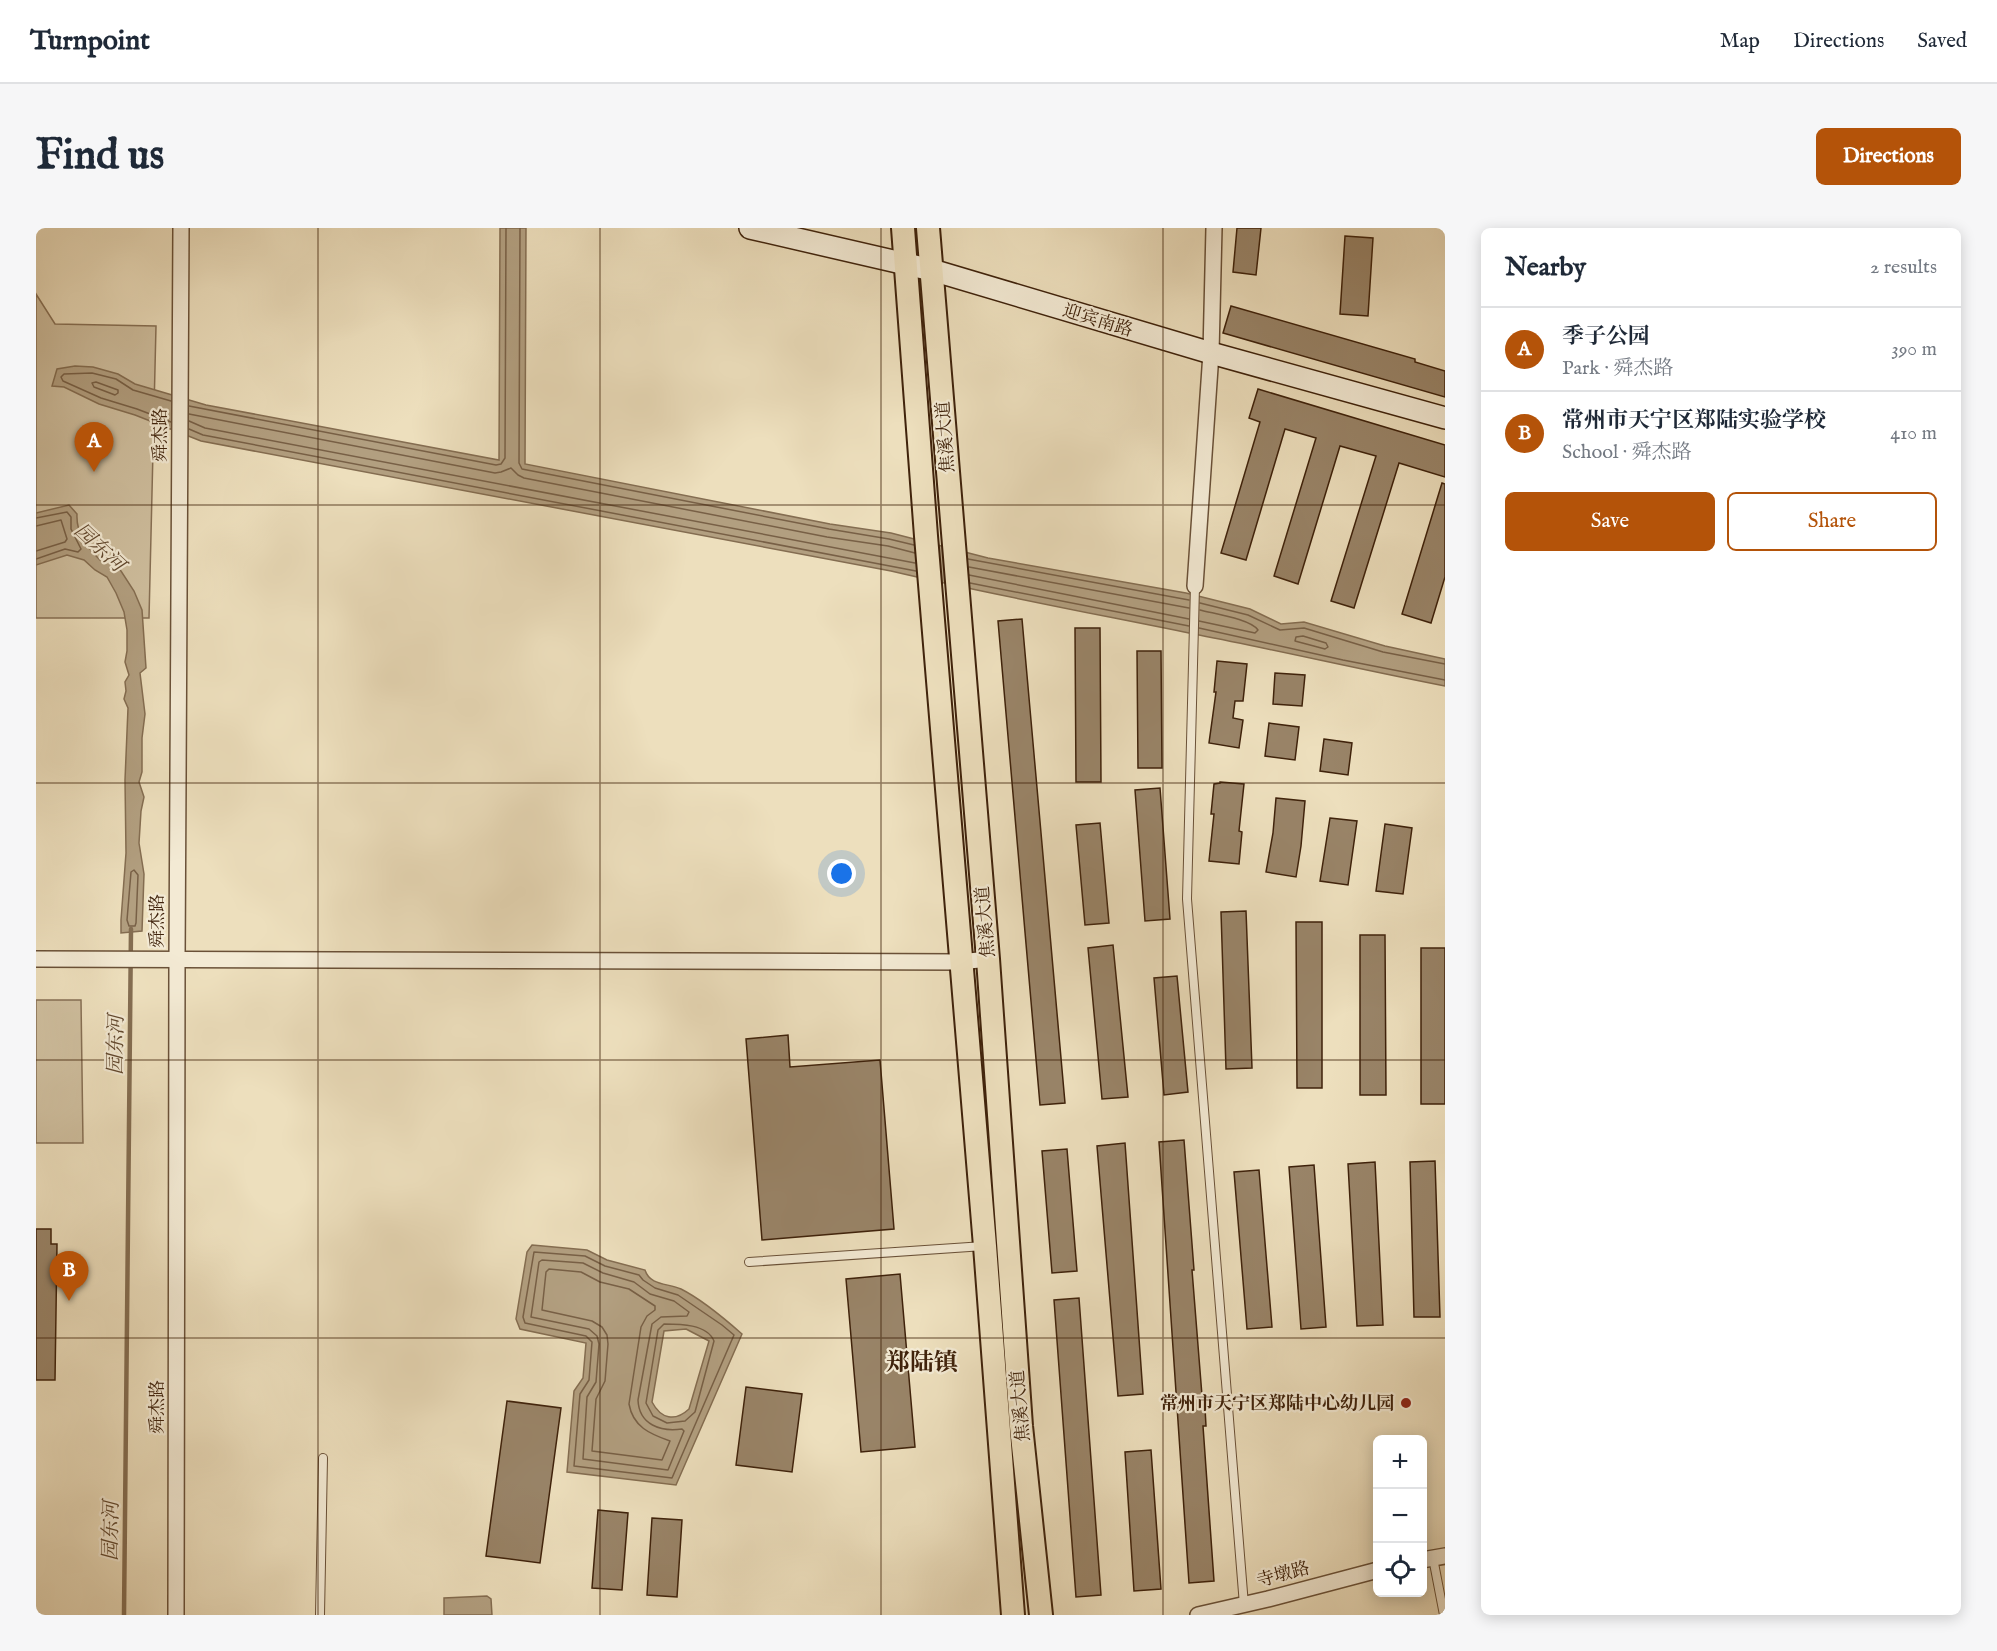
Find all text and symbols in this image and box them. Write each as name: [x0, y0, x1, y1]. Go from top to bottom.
text: Turnpoint: [30, 24, 150, 59]
text: Map: [1720, 28, 1760, 55]
text: Directions: [1793, 28, 1884, 55]
text: Saved: [1917, 28, 1967, 55]
button: Directions: [1816, 128, 1961, 185]
text: Find us: [36, 130, 164, 183]
text: Nearby: [1505, 251, 1586, 284]
text: 2 results: [1870, 255, 1937, 280]
street label: 迎宾南路: [1060, 300, 1135, 343]
text: 季子公园: [1562, 323, 1650, 351]
text: A: [1518, 337, 1531, 362]
text: 390 m: [1891, 337, 1937, 362]
text: Park · 舜杰路: [1562, 356, 1673, 381]
street label: 焦溪大道: [933, 400, 960, 474]
text: 常州市天宁区郑陆实验学校: [1562, 407, 1826, 435]
street label: 舜杰路: [150, 408, 173, 462]
text: B: [1518, 421, 1531, 446]
text: 410 m: [1890, 421, 1937, 446]
pin: A: [74, 422, 114, 472]
text: School · 舜杰路: [1562, 440, 1692, 465]
button: Save: [1505, 492, 1715, 551]
button: Share: [1727, 492, 1937, 551]
water label: 园东河: [69, 518, 132, 580]
your location: [827, 859, 856, 888]
street label: 焦溪大道: [972, 885, 1001, 959]
street label: 舜杰路: [147, 894, 170, 948]
water label: 园东河: [103, 1012, 130, 1075]
pin: B: [50, 1252, 88, 1301]
district label: 郑陆镇: [886, 1348, 958, 1379]
street label: 焦溪大道: [1007, 1369, 1036, 1443]
street label: 舜杰路: [147, 1380, 170, 1434]
place label: 常州市天宁区郑陆中心幼儿园: [1160, 1393, 1394, 1416]
marker: 常州市天宁区郑陆中心幼儿园: [1399, 1396, 1413, 1410]
map controls: [1373, 1435, 1427, 1597]
button: +: [1373, 1435, 1427, 1489]
button: −: [1373, 1489, 1427, 1543]
water label: 园东河: [98, 1498, 125, 1561]
button: locate: [1373, 1543, 1427, 1597]
street label: 寺墩路: [1254, 1557, 1312, 1594]

